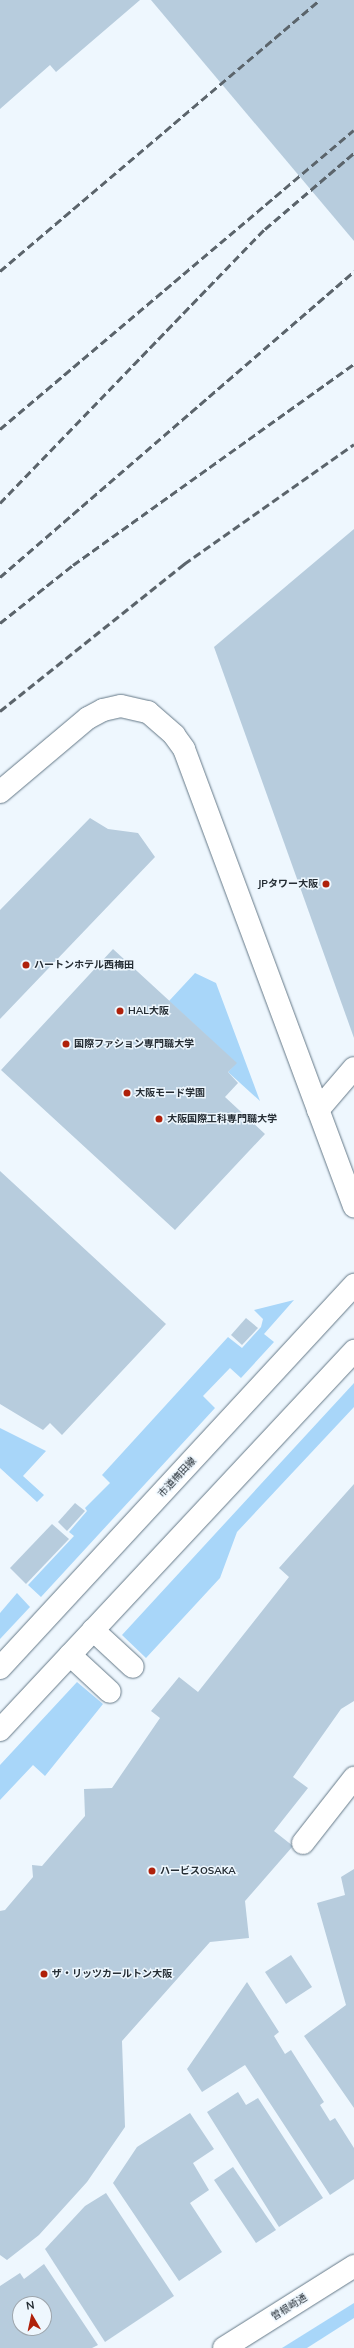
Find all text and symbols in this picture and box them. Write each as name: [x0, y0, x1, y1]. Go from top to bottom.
place label: JPタワー大阪: [258, 878, 318, 890]
marker: JPタワー大阪: [321, 879, 331, 889]
place label: ハートンホテル西梅田: [34, 959, 134, 971]
marker: ハートンホテル西梅田: [21, 960, 31, 970]
place label: HAL大阪: [128, 1005, 169, 1017]
marker: HAL大阪: [115, 1006, 125, 1016]
place label: 国際ファション専門職大学: [74, 1038, 194, 1050]
marker: 国際ファション専門職大学: [61, 1039, 71, 1049]
place label: 大阪モード学園: [135, 1087, 205, 1099]
marker: 大阪モード学園: [122, 1088, 132, 1098]
place label: 大阪国際工科専門職大学: [167, 1113, 277, 1125]
marker: 大阪国際工科専門職大学: [154, 1114, 164, 1124]
street label: 市道梅田線: [156, 1455, 198, 1499]
place label: ハービスOSAKA: [160, 1865, 236, 1877]
marker: ハービスOSAKA: [147, 1866, 157, 1876]
place label: ザ・リッツカールトン大阪: [52, 1968, 172, 1980]
marker: ザ・リッツカールトン大阪: [39, 1969, 49, 1979]
street label: 曽根崎通: [269, 2291, 309, 2323]
north arrow: [12, 2296, 52, 2336]
text: N: [25, 2298, 35, 2313]

